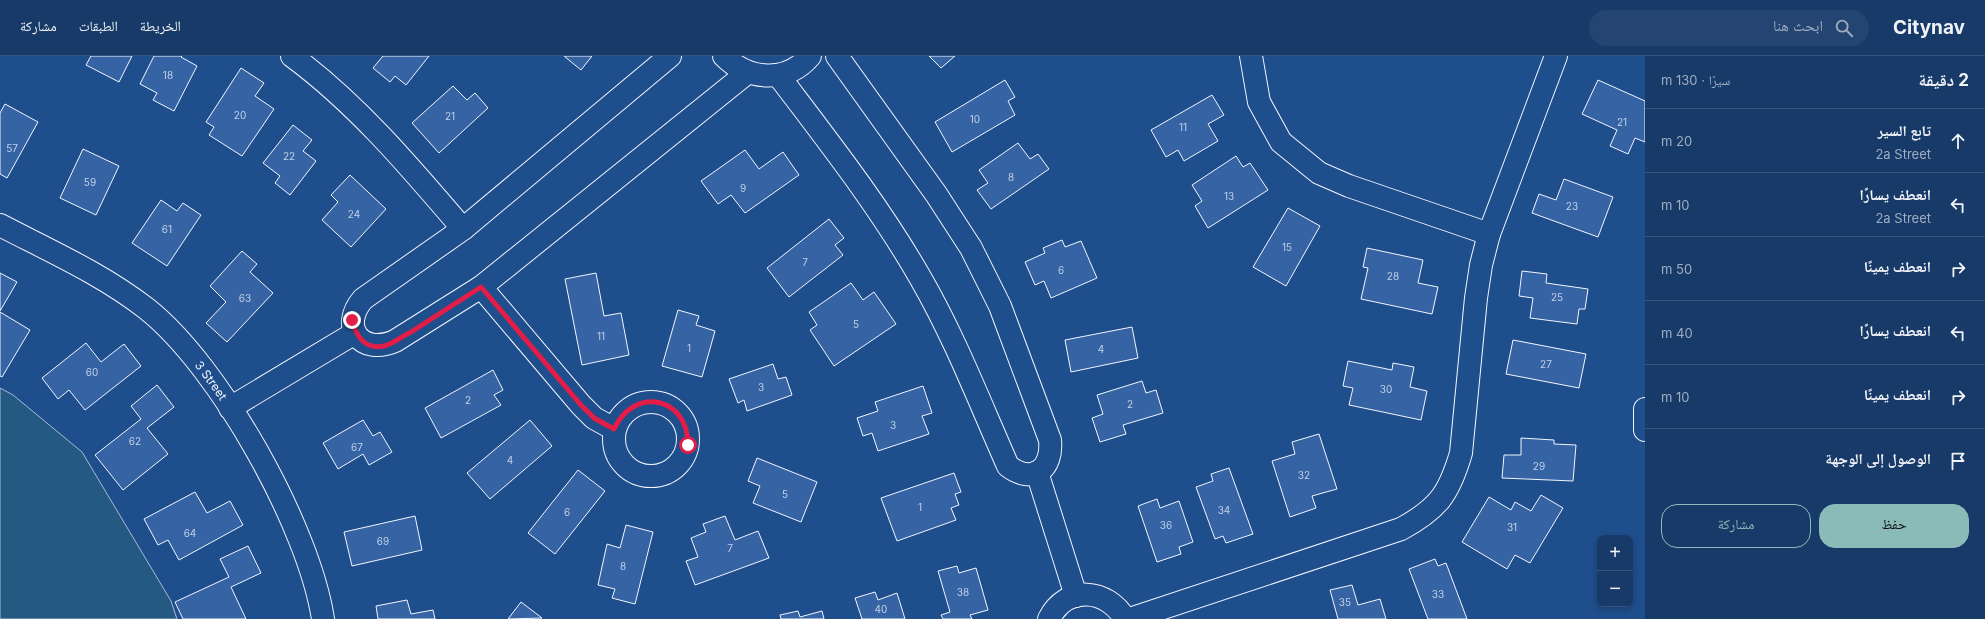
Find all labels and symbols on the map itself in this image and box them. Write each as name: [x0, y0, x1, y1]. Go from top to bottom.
house number: 18: [163, 69, 173, 81]
house number: 20: [234, 109, 246, 121]
house number: 21: [445, 110, 455, 122]
house number: 10: [970, 113, 980, 125]
house number: 21: [1617, 116, 1627, 128]
house number: 11: [1179, 121, 1187, 133]
house number: 57: [6, 142, 18, 154]
house number: 22: [283, 150, 295, 162]
house number: 8: [1008, 171, 1014, 183]
house number: 59: [84, 176, 96, 188]
house number: 9: [740, 182, 746, 194]
house number: 13: [1224, 190, 1234, 202]
house number: 23: [1566, 200, 1578, 212]
house number: 24: [348, 208, 360, 220]
house number: 61: [162, 223, 172, 235]
house number: 15: [1282, 241, 1292, 253]
house number: 7: [802, 256, 808, 268]
house number: 6: [1058, 264, 1064, 276]
house number: 28: [1387, 270, 1399, 282]
house number: 25: [1551, 291, 1563, 303]
house number: 63: [239, 292, 251, 304]
route end: [343, 311, 361, 329]
house number: 5: [853, 318, 859, 330]
house number: 11: [597, 330, 605, 342]
house number: 1: [687, 342, 691, 354]
house number: 4: [1098, 343, 1104, 355]
street label: 3 Street: [192, 358, 231, 403]
house number: 27: [1540, 358, 1552, 370]
house number: 60: [86, 366, 98, 378]
house number: 3: [758, 381, 764, 393]
house number: 30: [1380, 383, 1392, 395]
house number: 2: [465, 394, 471, 406]
house number: 2: [1127, 398, 1133, 410]
house number: 3: [890, 419, 896, 431]
house number: 62: [129, 435, 141, 447]
route start: [679, 436, 697, 454]
house number: 67: [351, 441, 363, 453]
house number: 4: [507, 454, 513, 466]
house number: 29: [1533, 460, 1545, 472]
house number: 32: [1298, 469, 1310, 481]
house number: 5: [782, 488, 788, 500]
house number: 1: [918, 501, 922, 513]
house number: 34: [1218, 504, 1230, 516]
house number: 6: [564, 506, 570, 518]
house number: 36: [1160, 519, 1172, 531]
house number: 31: [1507, 521, 1517, 533]
house number: 64: [184, 527, 196, 539]
house number: 69: [377, 535, 389, 547]
house number: 7: [727, 542, 733, 554]
house number: 8: [620, 560, 626, 572]
house number: 38: [957, 586, 969, 598]
house number: 33: [1432, 588, 1444, 600]
house number: 35: [1339, 596, 1351, 608]
house number: 40: [875, 603, 887, 615]

